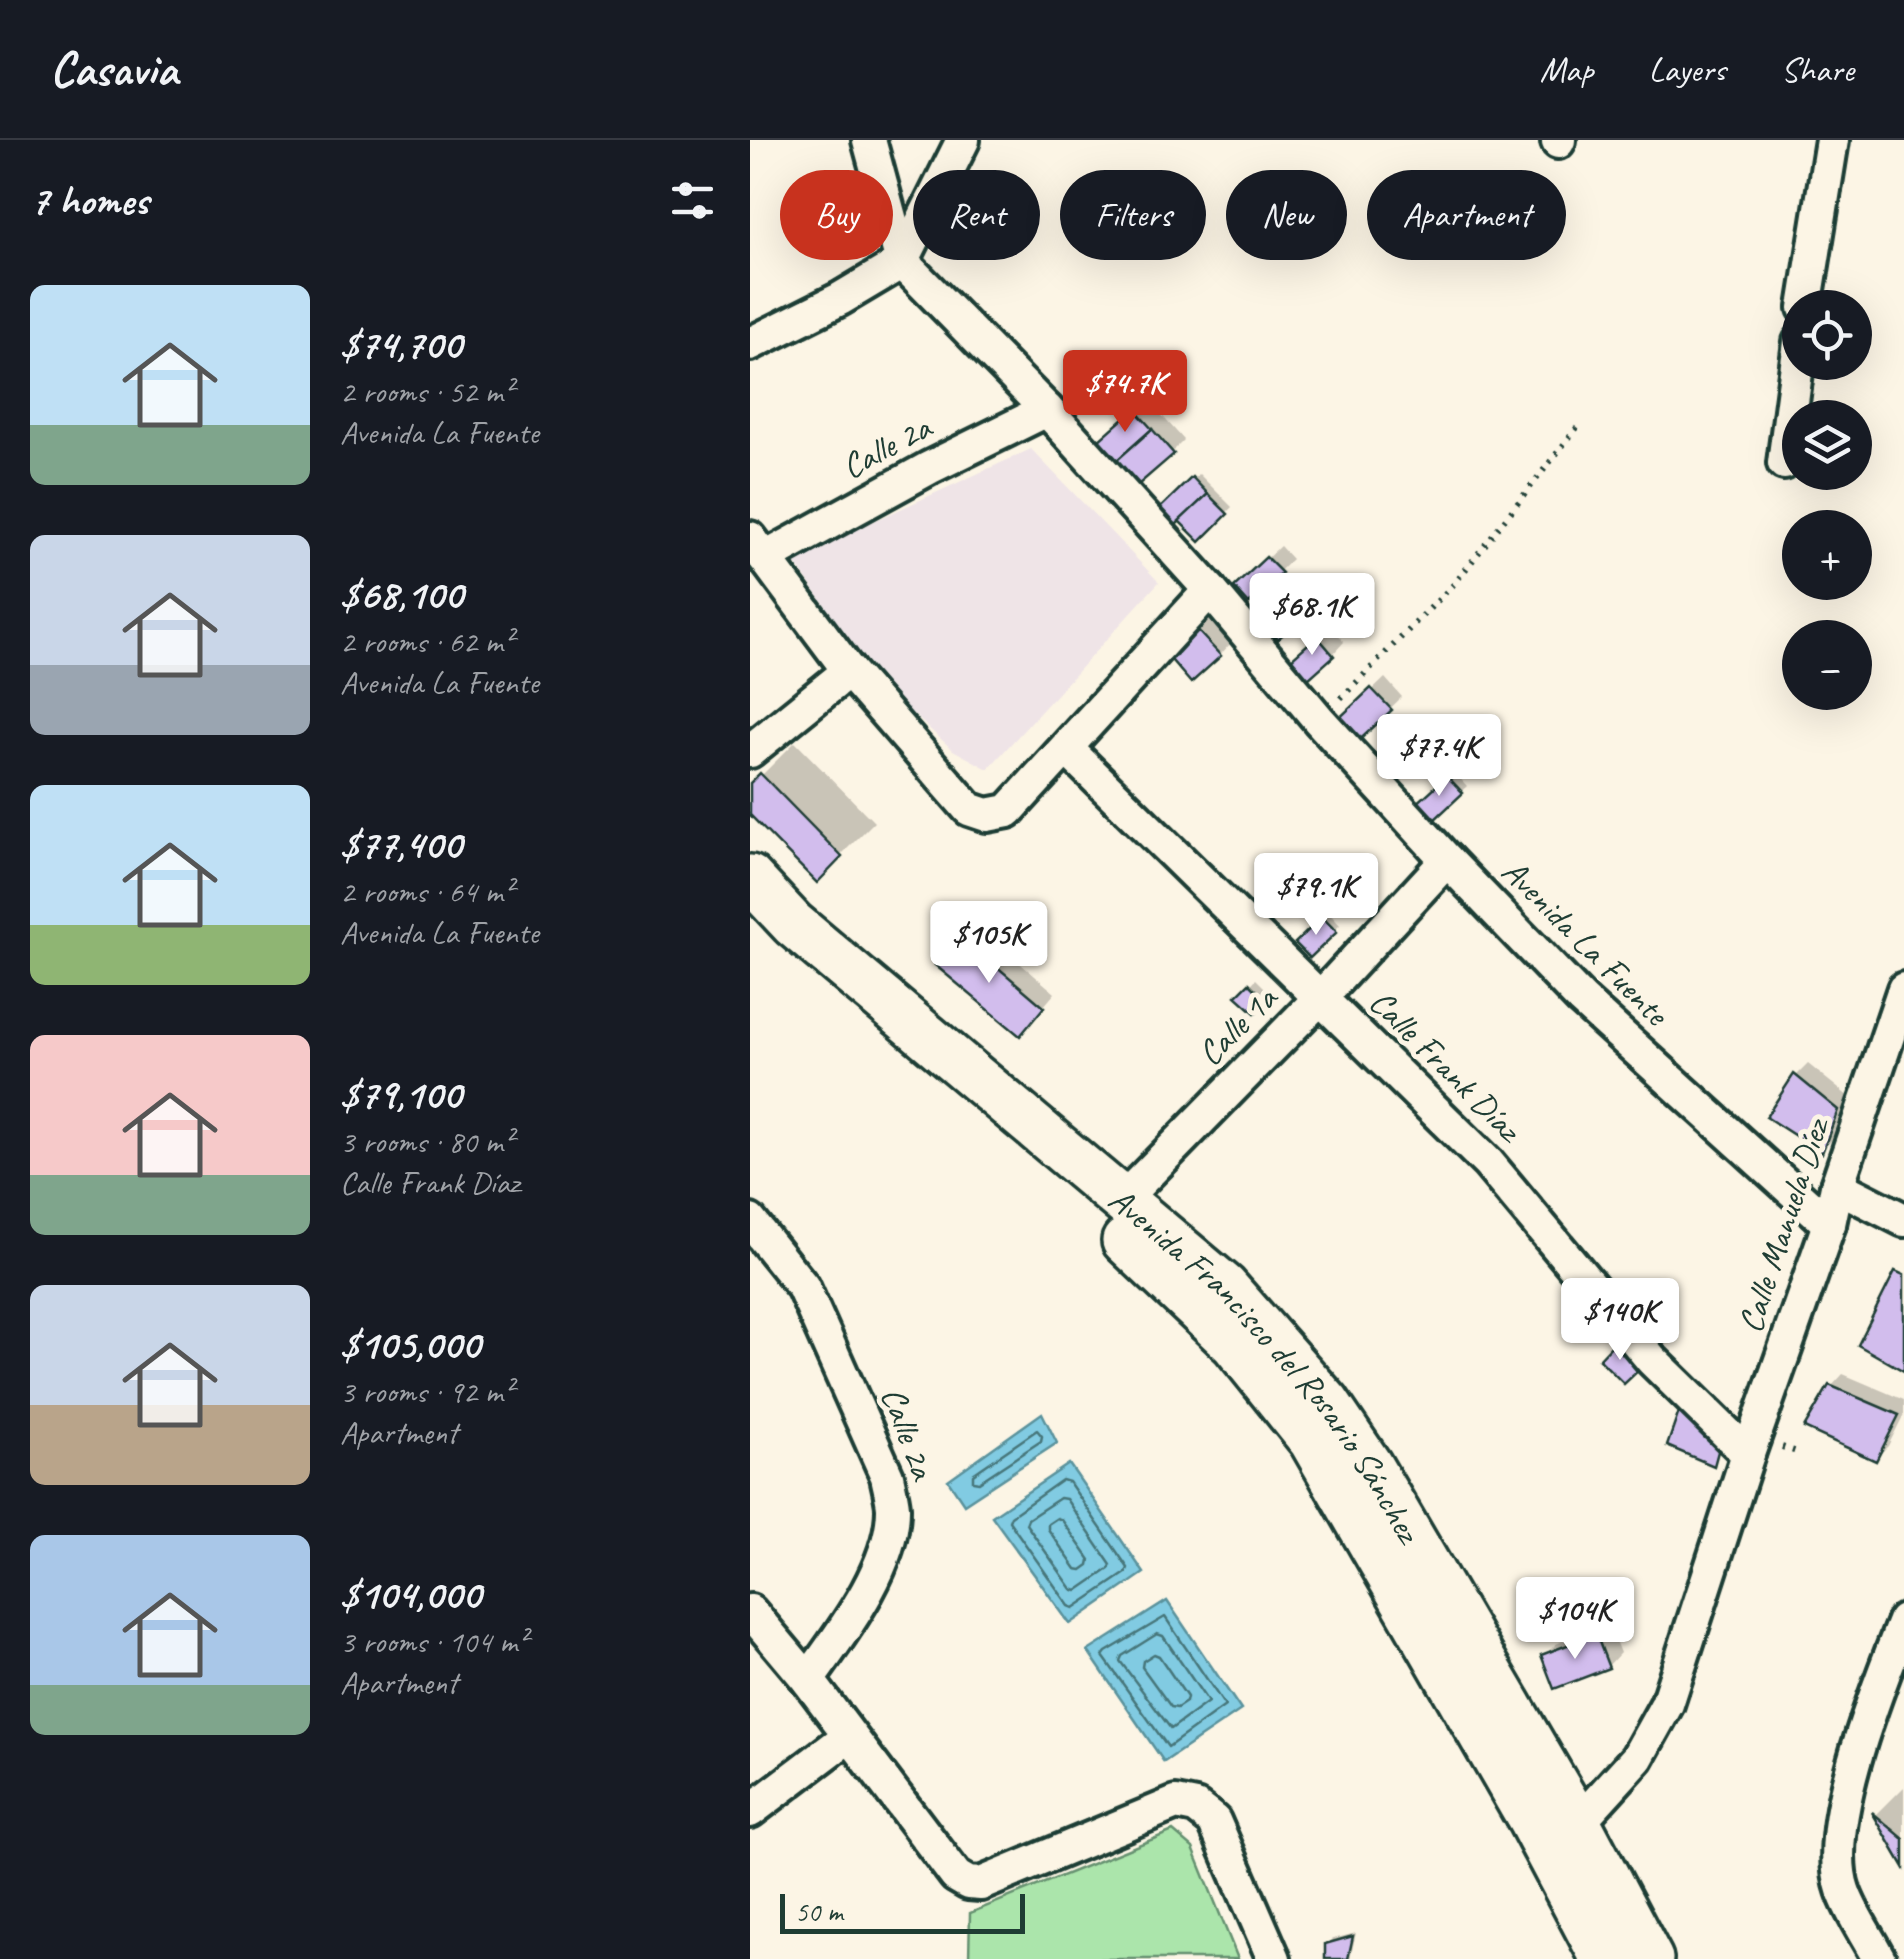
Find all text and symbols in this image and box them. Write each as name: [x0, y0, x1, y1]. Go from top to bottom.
text: Casavia: [50, 39, 178, 99]
text: Map: [1540, 47, 1593, 92]
text: Layers: [1648, 47, 1726, 92]
text: Share: [1781, 47, 1854, 92]
chip: Buy: [780, 170, 893, 260]
chip: Rent: [913, 170, 1040, 260]
chip: Filters: [1060, 170, 1206, 260]
chip: New: [1226, 170, 1347, 260]
chip: Apartment: [1367, 170, 1566, 260]
icon: filters: [665, 173, 720, 228]
text: 7 homes: [30, 174, 148, 227]
map controls: [1782, 290, 1872, 710]
button: locate: [1782, 290, 1872, 380]
text: $74,700: [340, 318, 461, 371]
icon: home: [110, 325, 230, 445]
pin: $74.7K: [1044, 350, 1206, 435]
text: $74.7K: [1085, 362, 1165, 403]
text: 2 rooms · 52 m²: [340, 371, 513, 412]
button: layers: [1782, 400, 1872, 490]
street label: Calle 2a: [834, 404, 941, 489]
text: Avenida La Fuente: [340, 412, 539, 453]
button: +: [1782, 510, 1872, 600]
text: $68,100: [340, 568, 463, 621]
pin: $68.1K: [1231, 573, 1393, 658]
icon: home: [110, 575, 230, 695]
text: $68.1K: [1272, 585, 1352, 626]
button: −: [1782, 620, 1872, 710]
text: 2 rooms · 62 m²: [340, 621, 513, 662]
text: Avenida La Fuente: [340, 662, 539, 703]
pin: $77.4K: [1358, 714, 1520, 799]
text: $77.4K: [1399, 726, 1479, 767]
text: $77,400: [340, 818, 461, 871]
icon: home: [110, 825, 230, 945]
street label: Avenida La Fuente: [1492, 849, 1680, 1037]
pin: $79.1K: [1235, 853, 1397, 938]
text: $79.1K: [1276, 865, 1356, 906]
text: 2 rooms · 64 m²: [340, 871, 513, 912]
pin: $105K: [919, 901, 1059, 986]
text: Avenida La Fuente: [340, 912, 539, 953]
text: $105K: [952, 913, 1026, 954]
street label: Calle 1a: [1188, 975, 1288, 1075]
street label: Calle Frank Díaz: [1360, 980, 1533, 1153]
text: $79,100: [340, 1068, 461, 1121]
icon: home: [110, 1075, 230, 1195]
street label: Calle Manuela Díez: [1727, 1110, 1840, 1338]
text: 3 rooms · 80 m²: [340, 1121, 513, 1162]
text: Calle Frank Díaz: [340, 1162, 520, 1203]
street label: Avenida Francisco del Rosario Sánchez: [1100, 1177, 1433, 1553]
pin: $140K: [1550, 1278, 1690, 1363]
text: $140K: [1583, 1290, 1657, 1331]
text: $105,000: [340, 1318, 480, 1371]
icon: home: [110, 1325, 230, 1445]
text: 3 rooms · 92 m²: [340, 1371, 513, 1412]
street label: Calle 2a: [871, 1381, 946, 1488]
text: Apartment: [340, 1412, 458, 1453]
text: $104,000: [340, 1568, 481, 1621]
icon: home: [110, 1575, 230, 1695]
pin: $104K: [1505, 1577, 1645, 1662]
text: $104K: [1538, 1589, 1612, 1630]
text: 3 rooms · 104 m²: [340, 1621, 527, 1662]
text: Apartment: [340, 1662, 458, 1703]
scale bar: [780, 1889, 1025, 1934]
text: 50 m: [795, 1894, 843, 1929]

